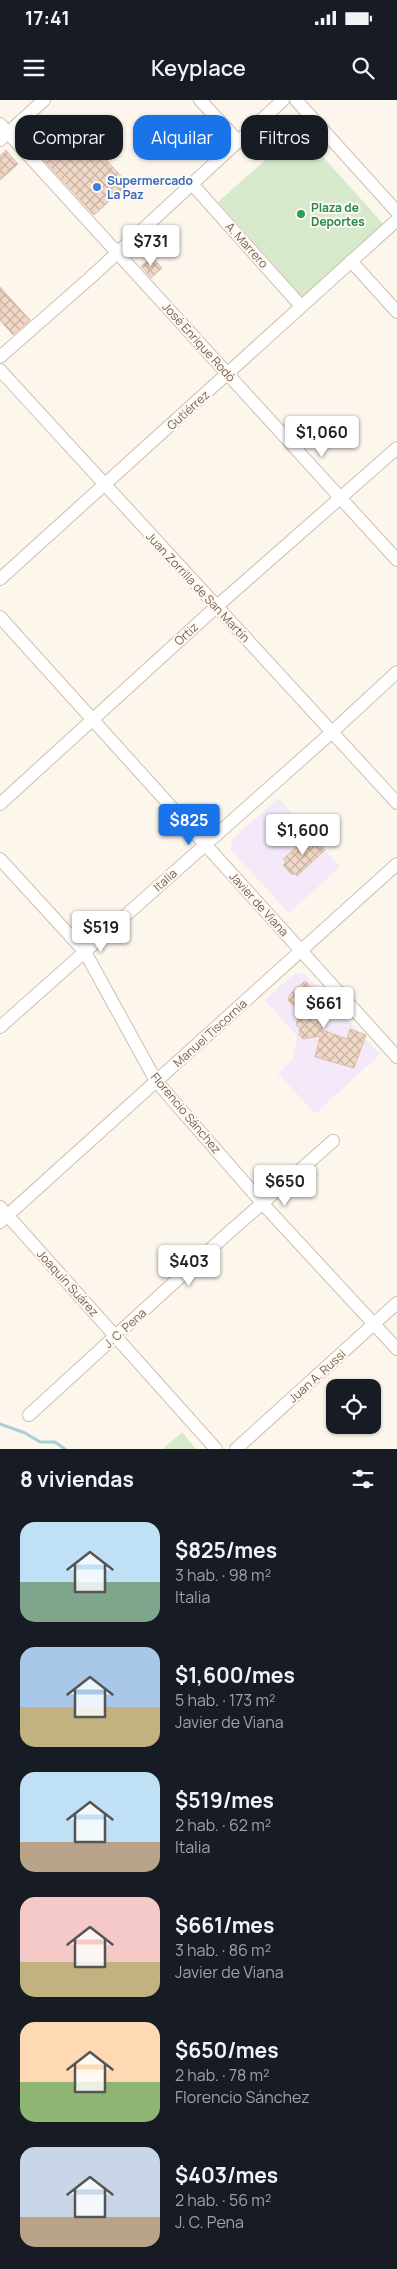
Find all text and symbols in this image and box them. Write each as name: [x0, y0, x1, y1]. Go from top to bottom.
text: 17:41: [25, 5, 70, 31]
text: Keyplace: [151, 53, 246, 83]
icon: menu: [20, 54, 48, 82]
icon: search: [349, 54, 377, 82]
chip: Comprar: [15, 115, 123, 160]
chip: Alquilar: [133, 115, 231, 160]
chip: Filtros: [241, 115, 328, 160]
place label: Supermercado La Paz: [107, 172, 193, 203]
marker: Supermercado La Paz: [91, 181, 103, 193]
place label: Plaza de Deportes: [311, 199, 365, 230]
marker: Plaza de Deportes: [295, 208, 307, 220]
street label: A. Marrero: [222, 218, 272, 272]
pin: $731: [121, 224, 181, 267]
text: $731: [134, 230, 168, 252]
street label: José Enrique Rodó: [159, 298, 239, 386]
street label: Gutiérrez: [163, 386, 213, 434]
pin: $1,060: [281, 416, 363, 458]
text: $1,060: [296, 421, 348, 443]
street label: Juan Zorrilla de San Martín: [142, 528, 254, 646]
street label: Ortiz: [170, 619, 202, 649]
pin: $825: [159, 804, 219, 846]
text: $825: [170, 809, 208, 831]
pin: $1,600: [262, 814, 344, 856]
text: $1,600: [277, 819, 329, 841]
street label: Italia: [149, 865, 181, 895]
street label: Javier de Viana: [225, 868, 293, 940]
pin: $519: [71, 910, 131, 953]
text: $519: [83, 916, 119, 938]
pin: $661: [294, 986, 354, 1029]
text: $661: [306, 992, 342, 1014]
street label: Manuel Tiscornia: [169, 995, 251, 1071]
street label: Florencio Sánchez: [147, 1069, 225, 1157]
pin: $650: [255, 1164, 315, 1207]
text: $650: [265, 1170, 305, 1192]
pin: $403: [159, 1244, 219, 1287]
street label: Joaquín Suárez: [33, 1246, 103, 1320]
text: $403: [169, 1250, 209, 1272]
street label: J. C. Pena: [100, 1304, 150, 1352]
street label: Juan A. Russi: [285, 1346, 349, 1406]
map controls: [326, 1379, 381, 1434]
button: locate: [326, 1379, 381, 1434]
text: 8 viviendas: [20, 1465, 134, 1493]
icon: filters: [349, 1465, 377, 1493]
text: $825/mes: [175, 1536, 277, 1564]
icon: home: [60, 1542, 120, 1602]
text: 3 hab. · 98 m²: [175, 1564, 271, 1586]
text: Italia: [175, 1586, 210, 1608]
text: $1,600/mes: [175, 1661, 295, 1689]
icon: home: [60, 1667, 120, 1727]
text: 5 hab. · 173 m²: [175, 1689, 275, 1711]
text: Javier de Viana: [175, 1711, 284, 1733]
text: $519/mes: [175, 1786, 274, 1814]
icon: home: [60, 1792, 120, 1852]
text: 2 hab. · 62 m²: [175, 1814, 271, 1836]
text: Italia: [175, 1836, 210, 1858]
text: $661/mes: [175, 1911, 274, 1939]
icon: home: [60, 1917, 120, 1977]
text: 3 hab. · 86 m²: [175, 1939, 271, 1961]
text: Javier de Viana: [175, 1961, 284, 1983]
text: $650/mes: [175, 2036, 279, 2064]
icon: home: [60, 2042, 120, 2102]
text: 2 hab. · 78 m²: [175, 2064, 269, 2086]
text: Florencio Sánchez: [175, 2086, 310, 2108]
text: $403/mes: [175, 2161, 278, 2189]
icon: home: [60, 2167, 120, 2227]
text: 2 hab. · 56 m²: [175, 2189, 271, 2211]
text: J. C. Pena: [175, 2211, 244, 2233]

